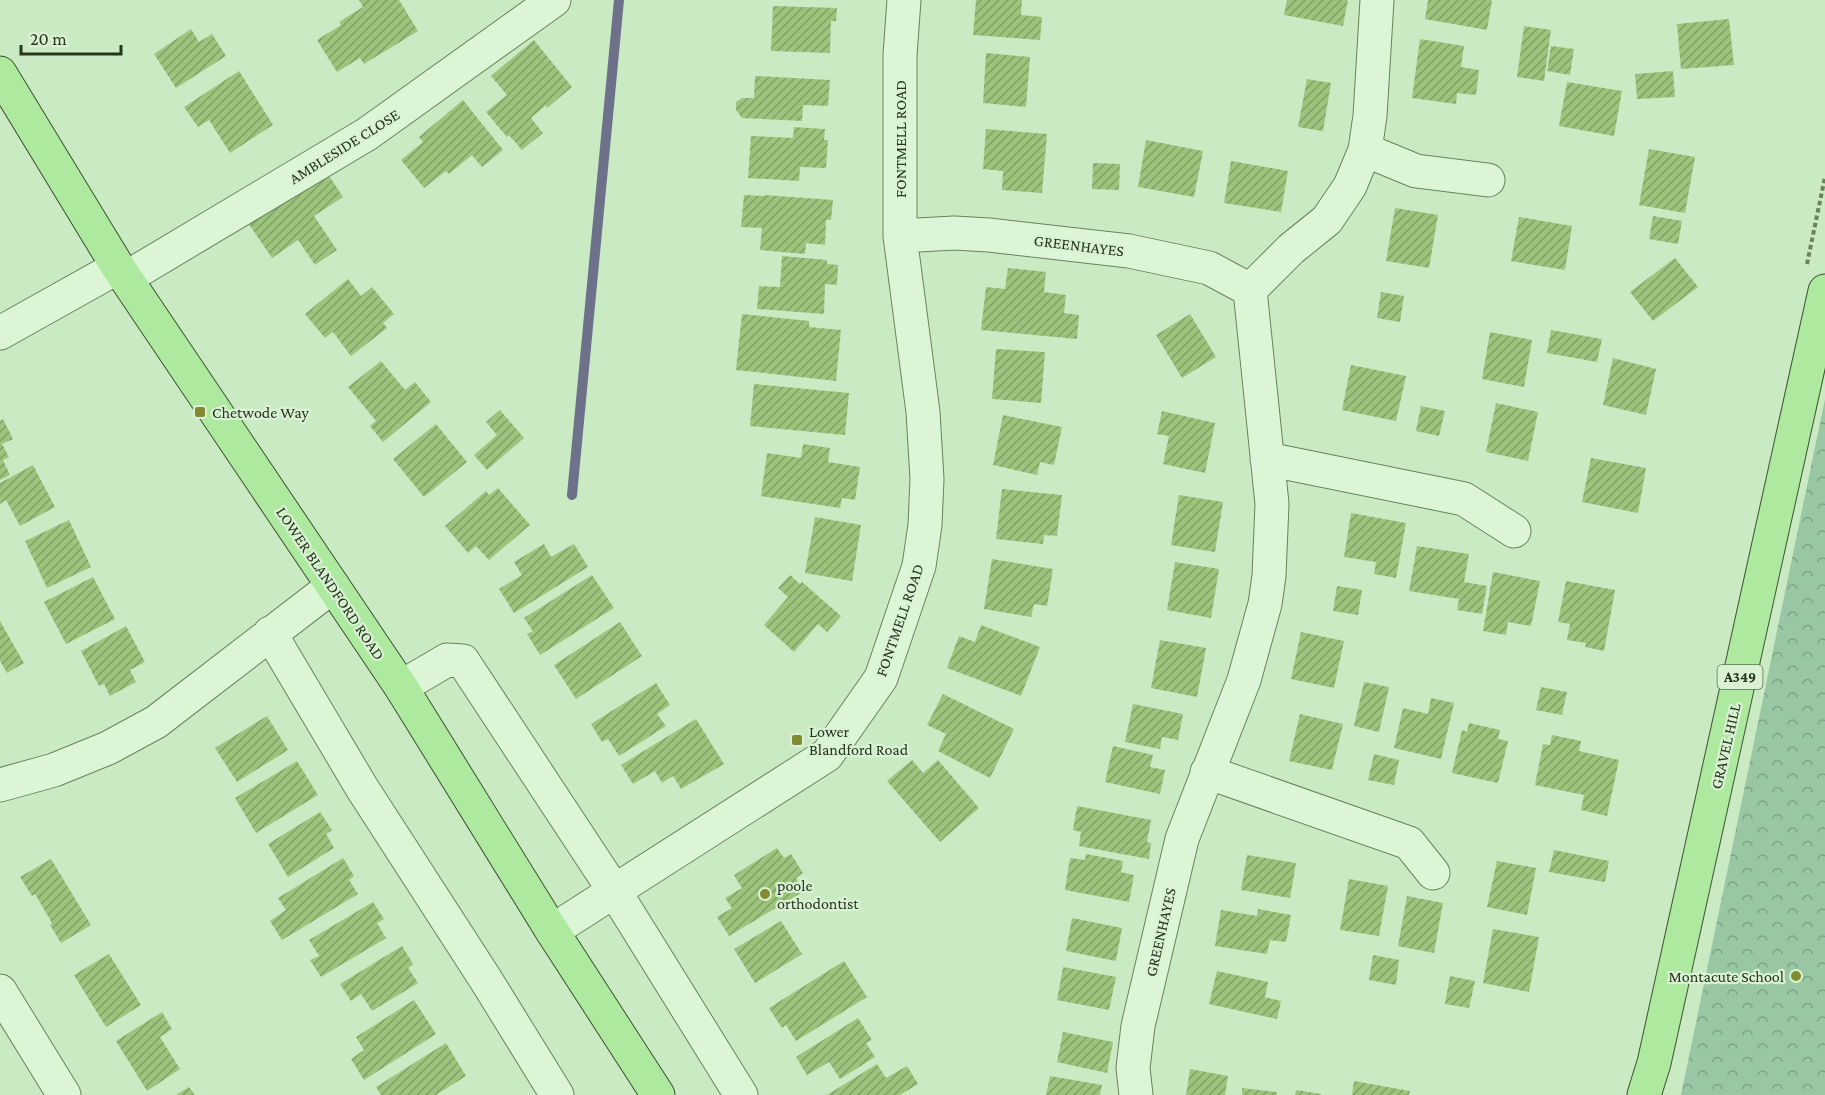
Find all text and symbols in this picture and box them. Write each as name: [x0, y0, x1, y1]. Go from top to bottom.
scale bar: [21, 18, 122, 56]
text: 20 m: [30, 29, 67, 49]
street label: FONTMELL ROAD: [892, 80, 909, 198]
street label: AMBLESIDE CLOSE: [286, 105, 403, 187]
street label: GREENHAYES: [1033, 232, 1125, 259]
place label: Chetwode Way: [212, 404, 310, 422]
marker: Chetwode Way: [193, 405, 207, 419]
street label: LOWER BLANDFORD ROAD: [273, 504, 388, 663]
street label: FONTMELL ROAD: [872, 562, 927, 679]
road number: A349: [1718, 665, 1762, 689]
street label: GRAVEL HILL: [1707, 702, 1744, 791]
place label: Lower Blandford Road: [809, 723, 909, 758]
marker: Lower Blandford Road: [790, 733, 804, 747]
place label: poole orthodontist: [777, 877, 859, 912]
street label: GREENHAYES: [1142, 886, 1179, 978]
marker: poole orthodontist: [758, 887, 772, 901]
place label: Montacute School: [1669, 968, 1784, 985]
marker: Montacute School: [1789, 969, 1803, 983]

